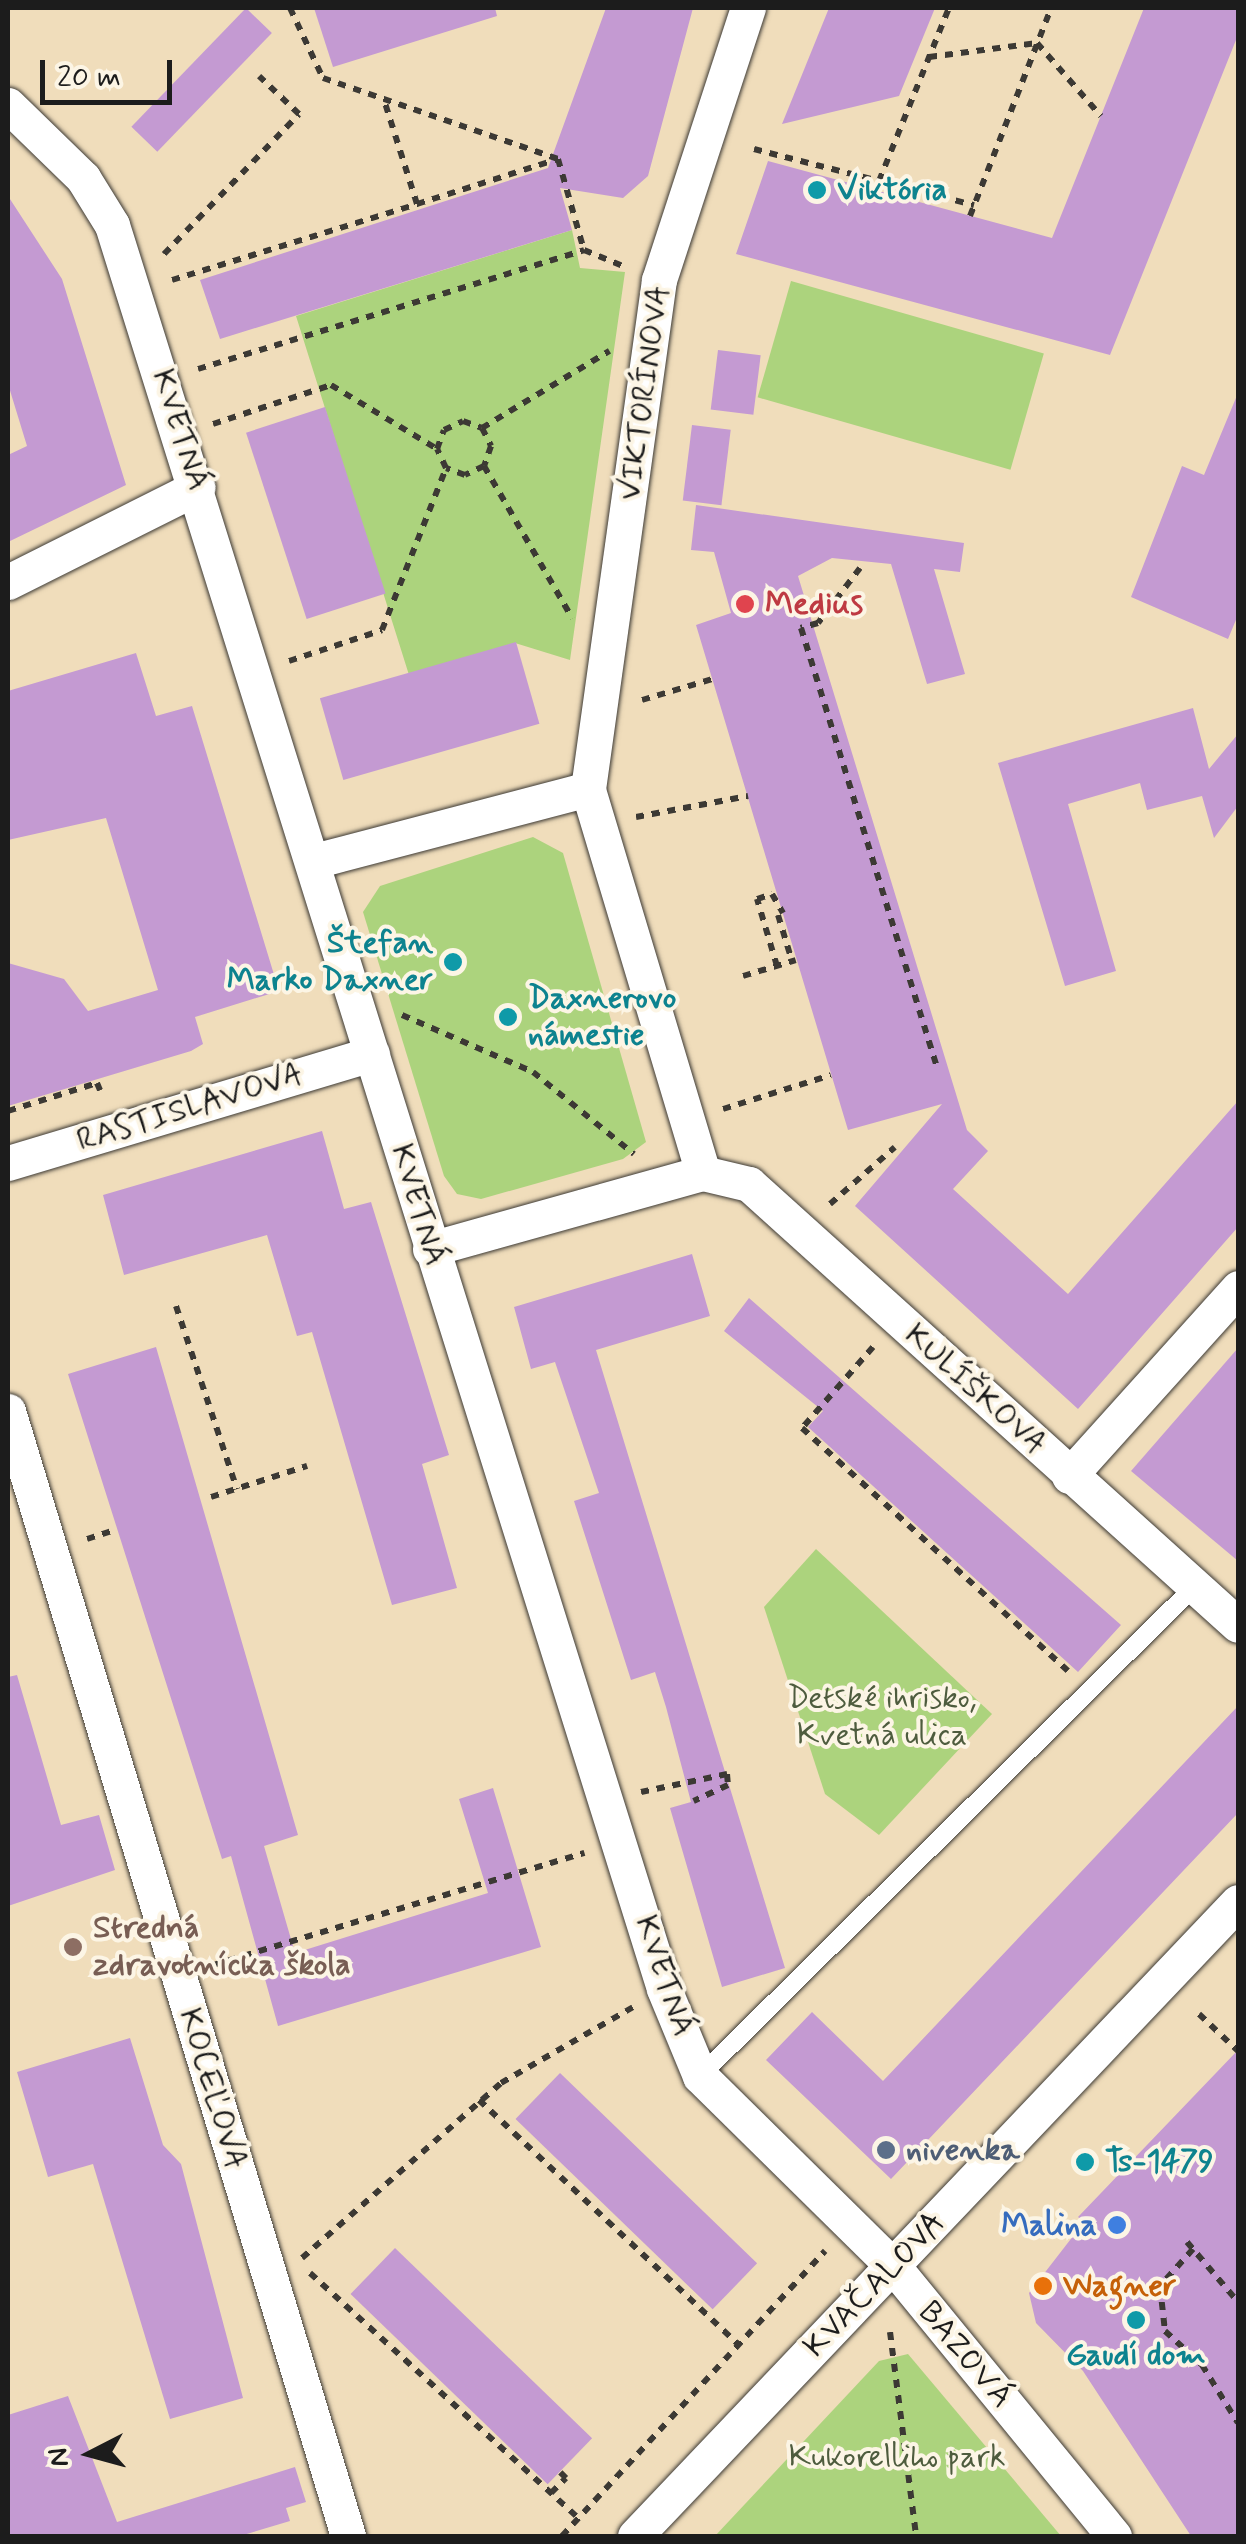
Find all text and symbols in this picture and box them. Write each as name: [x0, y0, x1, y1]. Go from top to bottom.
scale bar: [45, 40, 178, 102]
text: 20 m: [57, 58, 121, 97]
place label: Viktória: [837, 171, 947, 209]
marker: Viktória: [806, 179, 828, 201]
street label: VIKTORÍNOVA: [611, 283, 679, 503]
street label: KVETNÁ: [142, 365, 218, 495]
place label: Medius: [765, 585, 863, 623]
marker: Medius: [734, 593, 756, 615]
place label: Štefan Marko Daxner: [231, 925, 433, 1000]
marker: Štefan Marko Daxner: [442, 951, 464, 973]
place label: Daxnerovo námestie: [528, 980, 676, 1055]
marker: Daxnerovo námestie: [497, 1006, 519, 1028]
street label: RASTISLAVOVA: [72, 1055, 308, 1161]
street label: KVETNÁ: [381, 1140, 455, 1270]
street label: KULÍŠKOVA: [896, 1316, 1054, 1464]
park label: Detské ihrisko, Kvetná ulica: [787, 1680, 977, 1755]
place label: Stredná zdravotnícka škola: [93, 1910, 351, 1985]
street label: KVETNÁ: [625, 1911, 703, 2041]
marker: Stredná zdravotnícka škola: [62, 1936, 84, 1958]
street label: KOCEĽOVA: [169, 2004, 255, 2174]
place label: nivenka: [906, 2131, 1020, 2169]
marker: nivenka: [875, 2139, 897, 2161]
place label: Ts-1479: [1105, 2143, 1214, 2181]
marker: Ts-1479: [1074, 2151, 1096, 2173]
street label: KVAČALOVA: [796, 2204, 954, 2366]
place label: Malina: [1001, 2206, 1097, 2244]
marker: Malina: [1106, 2214, 1128, 2236]
place label: Wagner: [1063, 2267, 1176, 2305]
marker: Wagner: [1032, 2275, 1054, 2297]
street label: BAZOVÁ: [909, 2294, 1021, 2416]
marker: Gaudí dom: [1125, 2309, 1147, 2331]
place label: Gaudí dom: [1066, 2336, 1206, 2374]
north arrow: [40, 2404, 140, 2504]
park label: Kukorelliho park: [788, 2438, 1006, 2476]
text: N: [40, 2446, 79, 2468]

